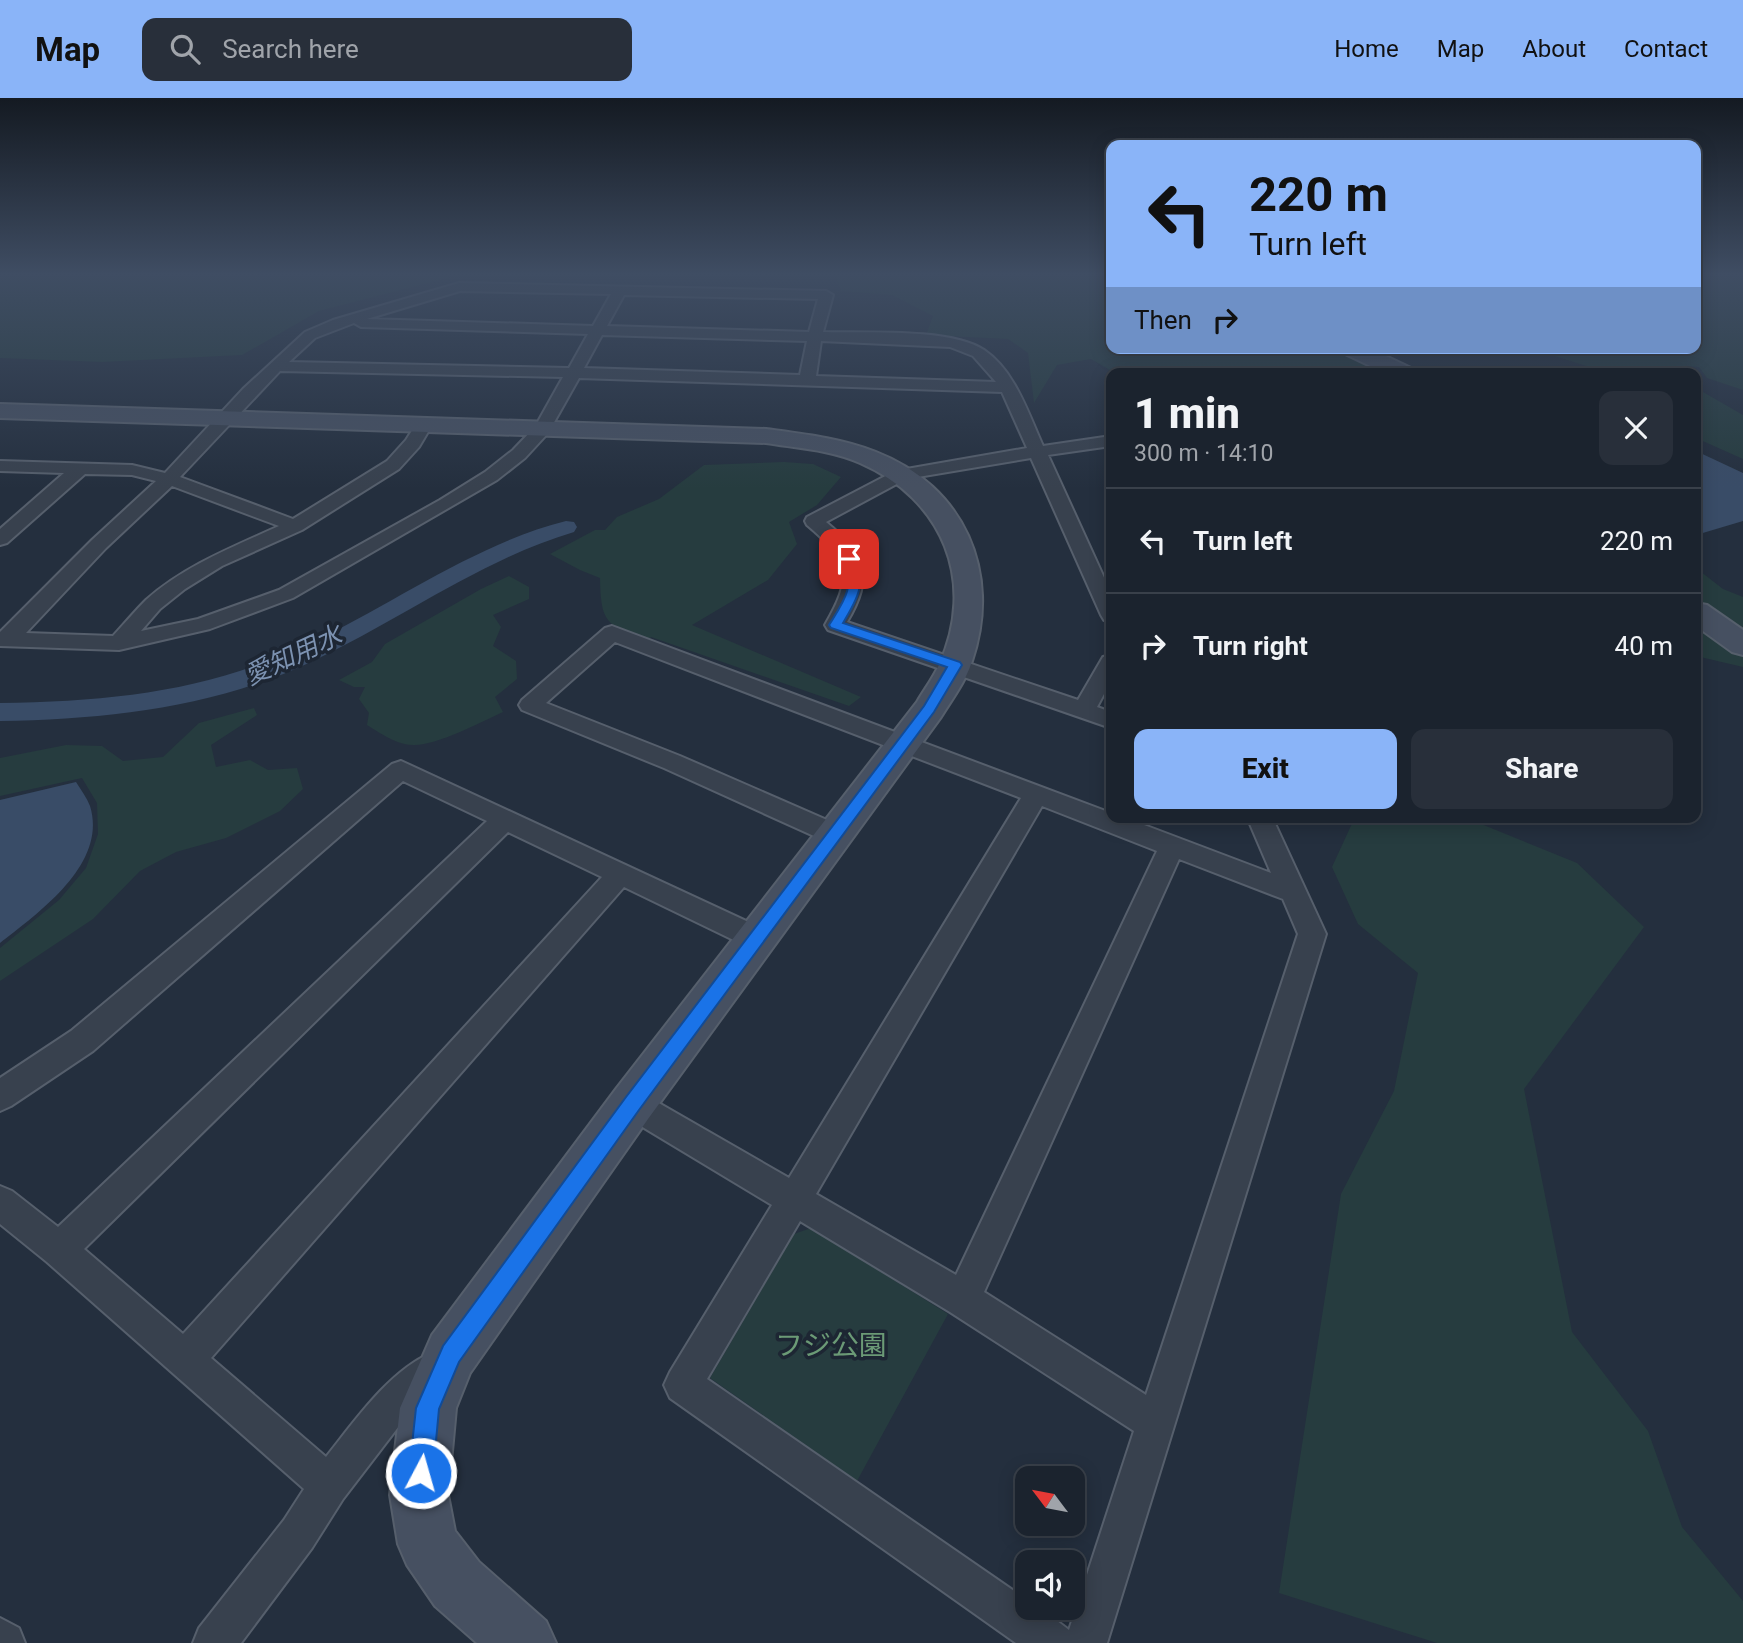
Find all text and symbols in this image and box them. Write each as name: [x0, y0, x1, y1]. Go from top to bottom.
search box: [142, 18, 632, 81]
text: Map: [35, 30, 100, 69]
icon: search: [166, 30, 204, 68]
text: Search here: [222, 34, 359, 64]
text: Home: [1334, 35, 1399, 63]
text: Map: [1437, 35, 1484, 63]
text: About: [1522, 35, 1586, 63]
text: Contact: [1624, 35, 1708, 63]
text: 220 m: [1249, 166, 1388, 223]
icon: left: [1134, 168, 1225, 259]
text: Turn left: [1249, 225, 1367, 263]
icon: right: [1206, 301, 1244, 339]
text: Then: [1134, 305, 1192, 335]
text: 1 min: [1134, 389, 1240, 438]
button: close: [1599, 391, 1673, 465]
text: 300 m · 14:10: [1134, 440, 1273, 467]
icon: left: [1134, 522, 1172, 560]
text: Turn left: [1193, 526, 1292, 556]
text: 220 m: [1600, 526, 1673, 556]
pin: [819, 529, 879, 589]
icon: arrive: [830, 540, 868, 578]
water label: 愛知用水: [240, 618, 349, 691]
icon: right: [1134, 627, 1172, 665]
text: Turn right: [1193, 631, 1308, 661]
text: 40 m: [1615, 631, 1673, 661]
button: Exit: [1134, 729, 1397, 809]
button: Share: [1411, 729, 1673, 809]
park label: フジ公園: [775, 1329, 887, 1362]
position arrow: [384, 1436, 458, 1510]
north arrow: [1015, 1466, 1085, 1536]
map controls: [1015, 1466, 1085, 1620]
button: sound: [1015, 1550, 1085, 1620]

